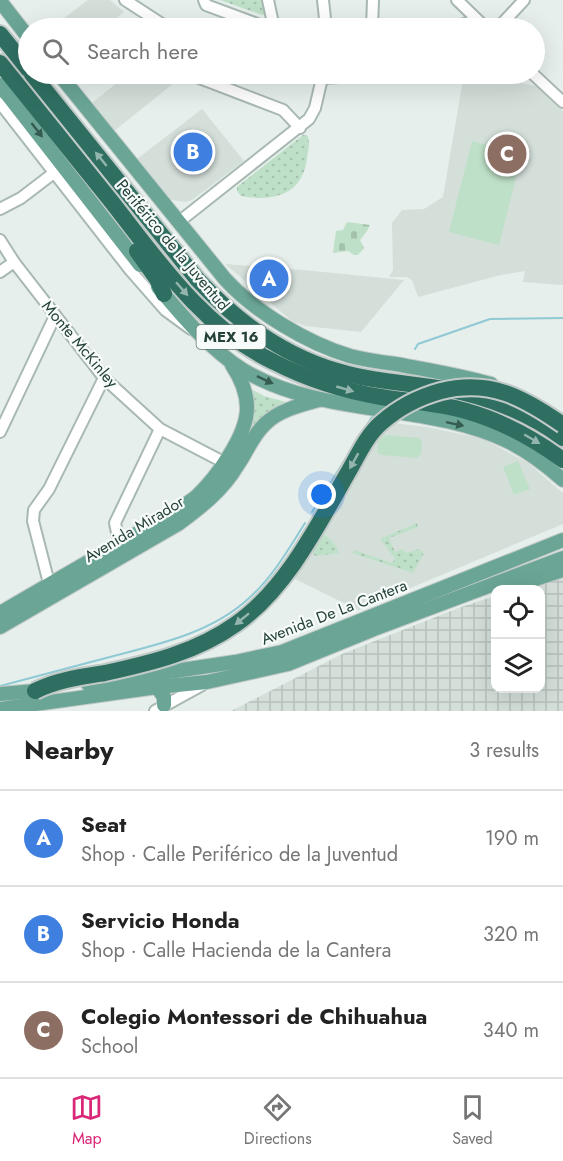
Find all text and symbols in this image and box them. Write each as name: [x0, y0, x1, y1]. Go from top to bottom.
search box: [18, 18, 545, 84]
icon: search: [39, 35, 72, 68]
text: Search here: [87, 35, 198, 67]
one-way arrow: [30, 123, 42, 138]
pin: B: [174, 130, 212, 174]
pin: C: [488, 132, 526, 176]
one-way arrow: [94, 151, 107, 167]
street label: Periférico de la Juventud: [111, 174, 235, 316]
pin: A: [250, 256, 288, 302]
one-way arrow: [175, 281, 188, 296]
street label: Monte McKinley: [37, 295, 124, 393]
road number: MEX 16: [196, 325, 266, 349]
one-way arrow: [257, 376, 274, 385]
one-way arrow: [336, 385, 354, 394]
one-way arrow: [446, 420, 465, 429]
one-way arrow: [524, 433, 540, 444]
one-way arrow: [349, 453, 359, 470]
your location: [307, 480, 336, 509]
street label: Avenida Mirador: [80, 490, 189, 568]
street label: Avenida De La Cantera: [258, 574, 410, 650]
map controls: [491, 585, 545, 693]
button: locate: [491, 585, 545, 639]
one-way arrow: [234, 613, 250, 626]
button: layers: [491, 639, 545, 693]
text: Nearby: [24, 731, 113, 769]
text: 3 results: [469, 736, 539, 765]
text: Seat: [81, 808, 126, 840]
text: A: [36, 824, 51, 853]
text: 190 m: [485, 824, 539, 853]
text: Shop · Calle Periférico de la Juventud: [81, 840, 398, 869]
text: Servicio Honda: [81, 904, 240, 936]
text: B: [37, 920, 50, 949]
text: 320 m: [483, 920, 539, 949]
text: Shop · Calle Hacienda de la Cantera: [81, 936, 391, 965]
text: Colegio Montessori de Chihuahua: [81, 1000, 427, 1032]
text: C: [36, 1016, 51, 1045]
text: 340 m: [483, 1016, 539, 1045]
text: School: [81, 1032, 138, 1061]
tab: Map: [70, 1091, 103, 1150]
tab: Directions: [244, 1091, 312, 1150]
tab: Saved: [452, 1091, 493, 1150]

